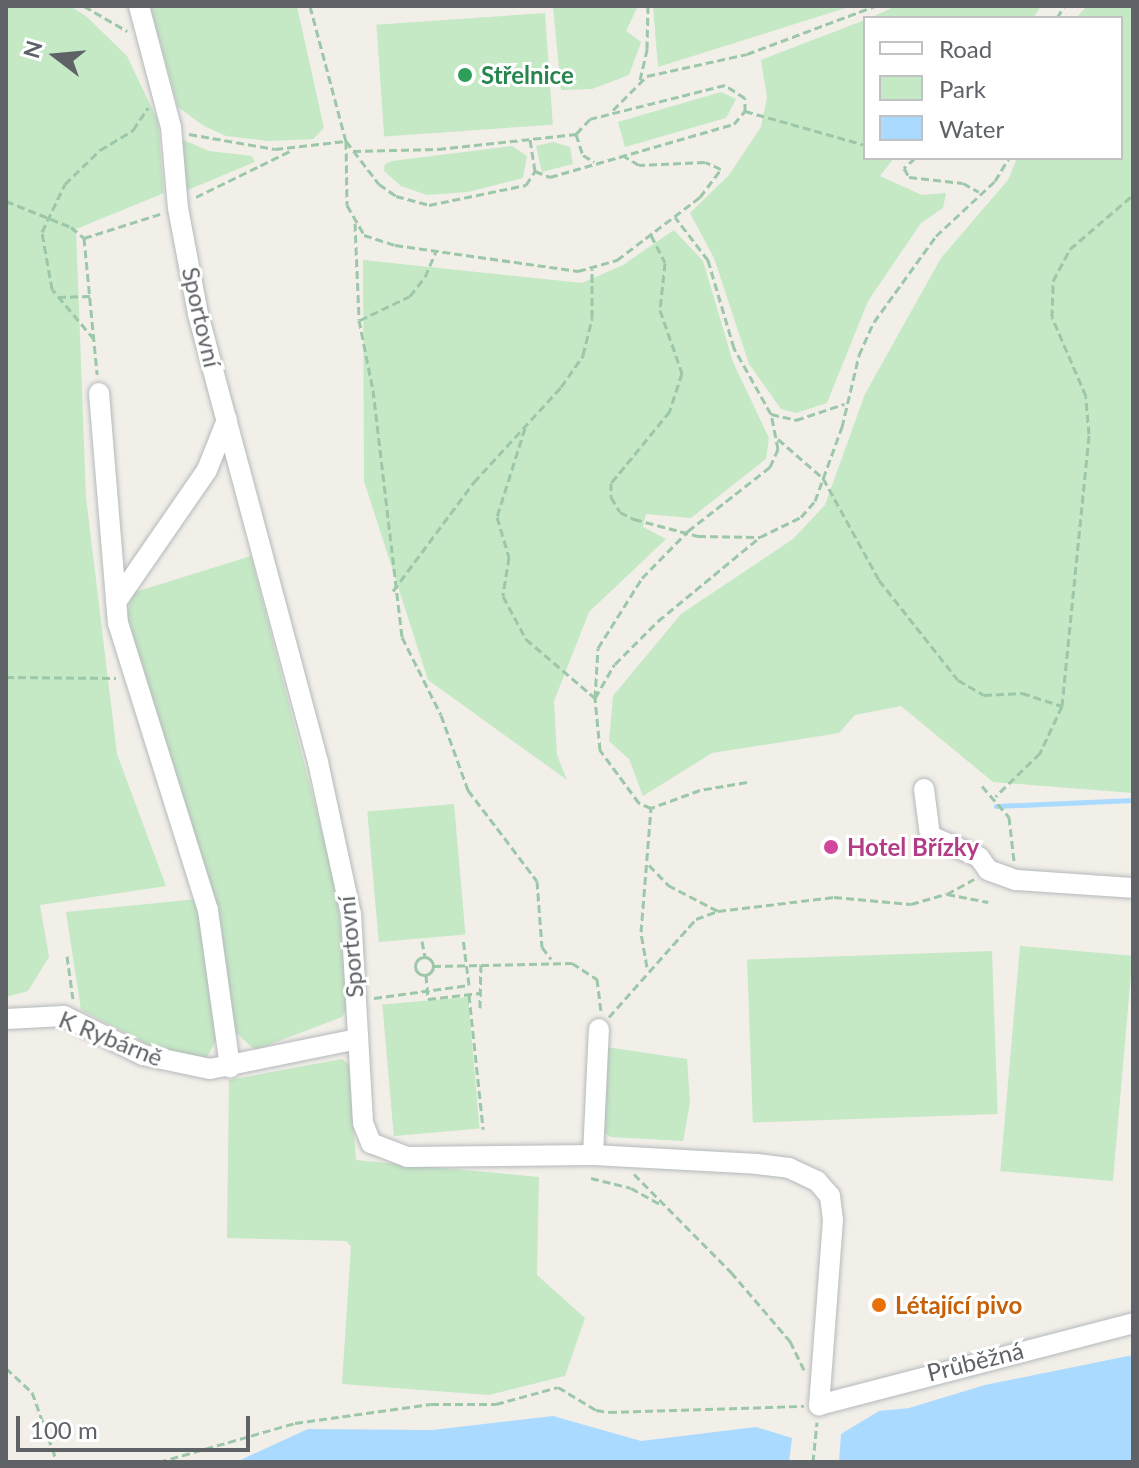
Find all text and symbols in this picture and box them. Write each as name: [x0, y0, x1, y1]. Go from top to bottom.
north arrow: [16, 16, 96, 96]
legend: [863, 16, 1123, 160]
text: Road: [939, 34, 992, 63]
text: N: [17, 37, 48, 61]
place label: Střelnice: [481, 61, 574, 89]
marker: Střelnice: [456, 66, 474, 84]
text: Park: [939, 74, 986, 103]
text: Water: [939, 114, 1004, 143]
street label: Sportovní: [177, 264, 227, 370]
place label: Hotel Břízky: [847, 833, 979, 861]
marker: Hotel Břízky: [822, 838, 840, 856]
street label: Sportovní: [331, 895, 369, 999]
street label: K Rybárně: [55, 1004, 167, 1072]
place label: Létající pivo: [895, 1291, 1022, 1319]
marker: Létající pivo: [870, 1296, 888, 1314]
street label: Průběžná: [924, 1335, 1026, 1387]
scale bar: [20, 1400, 254, 1450]
text: 100 m: [30, 1415, 98, 1444]

